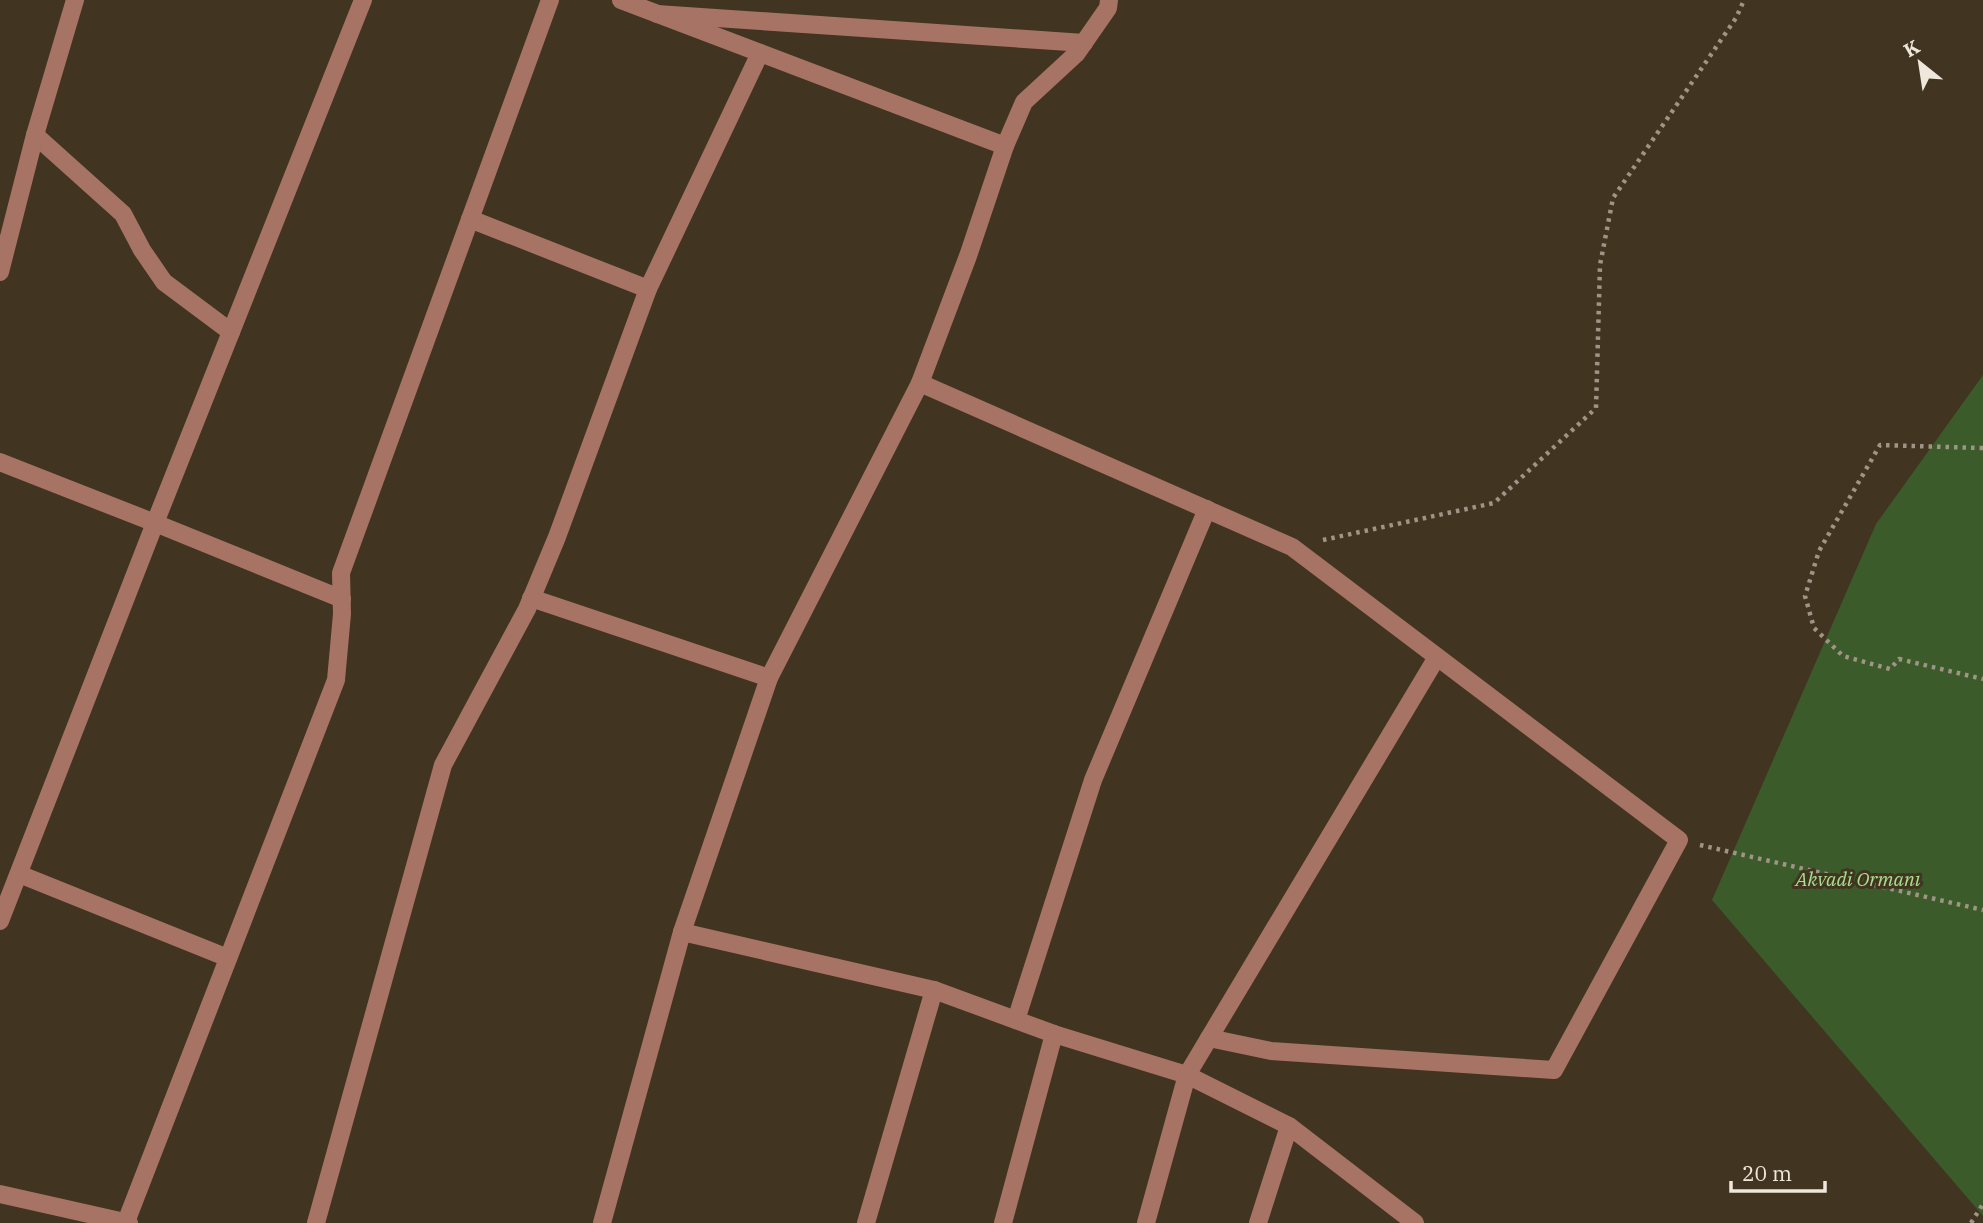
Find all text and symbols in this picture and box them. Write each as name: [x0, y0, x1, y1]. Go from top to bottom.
north arrow: [1885, 28, 1955, 98]
text: K: [1899, 34, 1924, 62]
park label: Akvadi Ormanı: [1794, 867, 1921, 891]
scale bar: [1731, 1150, 1826, 1194]
text: 20 m: [1742, 1159, 1792, 1187]

